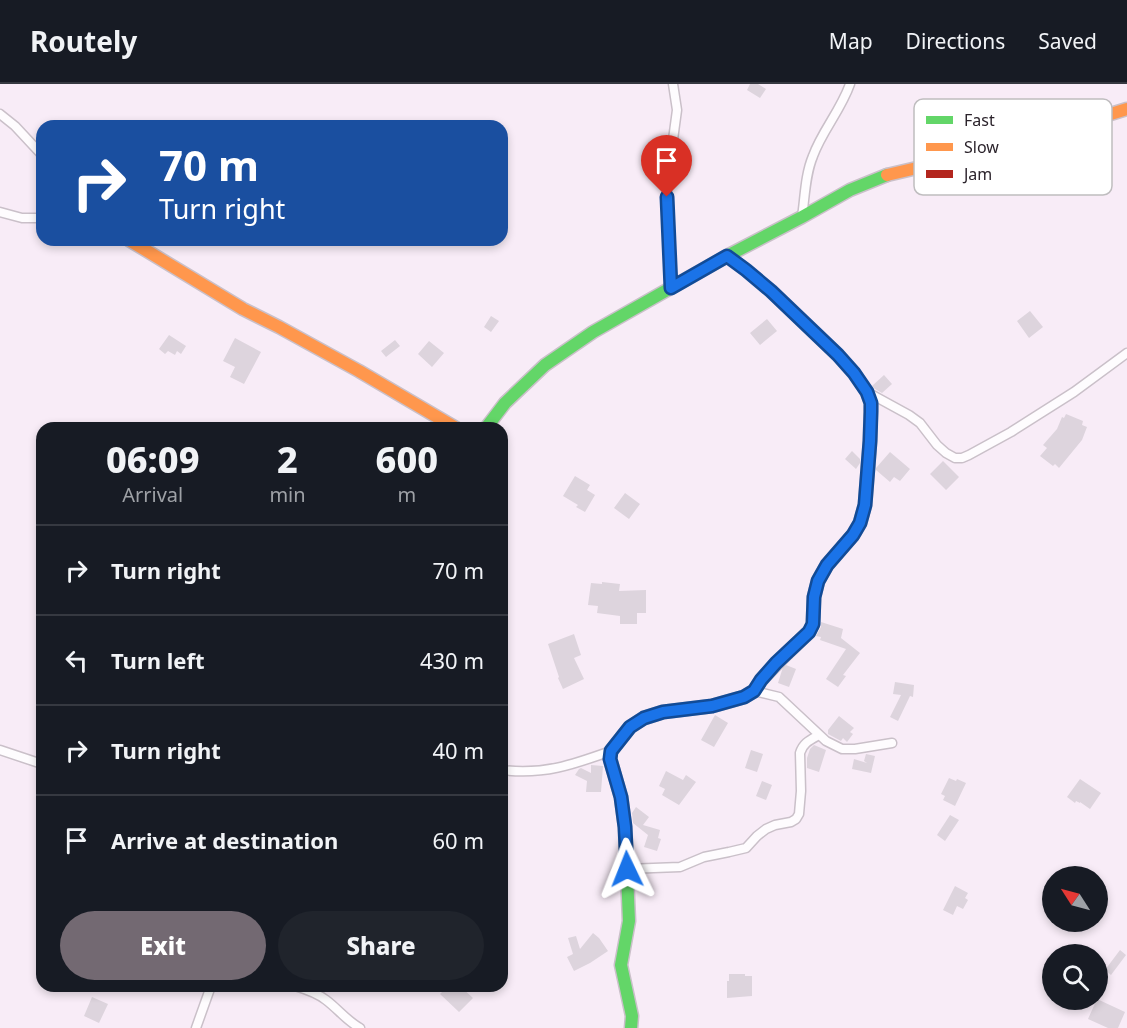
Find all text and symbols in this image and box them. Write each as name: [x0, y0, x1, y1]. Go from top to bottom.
text: Routely: [30, 22, 137, 60]
text: Map: [829, 27, 873, 55]
text: Directions: [906, 27, 1005, 55]
text: Saved: [1038, 27, 1097, 55]
legend: [914, 99, 1112, 195]
text: Fast: [964, 109, 995, 131]
pin: [641, 135, 692, 197]
text: 70 m: [159, 136, 259, 193]
text: Slow: [964, 136, 999, 158]
icon: right: [60, 144, 138, 222]
icon: arrive: [650, 144, 683, 177]
text: Jam: [962, 163, 992, 185]
text: Turn right: [159, 190, 285, 227]
text: 06:09: [106, 435, 199, 484]
text: 2: [277, 435, 298, 484]
text: 600: [376, 435, 438, 484]
text: Arrival: [122, 481, 183, 508]
text: min: [269, 481, 306, 508]
text: m: [397, 481, 416, 508]
icon: right: [60, 554, 93, 587]
text: Turn right: [111, 555, 221, 585]
text: 70 m: [433, 555, 484, 585]
icon: left: [60, 644, 93, 677]
text: Turn left: [111, 645, 205, 675]
text: 430 m: [420, 645, 484, 675]
icon: right: [60, 734, 93, 767]
text: Turn right: [111, 735, 221, 765]
text: 40 m: [433, 735, 484, 765]
icon: arrive: [60, 824, 93, 857]
text: Arrive at destination: [111, 825, 338, 855]
text: 60 m: [433, 825, 484, 855]
position arrow: [595, 837, 659, 901]
north arrow: [1042, 866, 1108, 932]
map controls: [1042, 866, 1108, 1010]
button: Exit: [60, 911, 266, 980]
button: Share: [278, 911, 484, 980]
button: search: [1042, 944, 1108, 1010]

